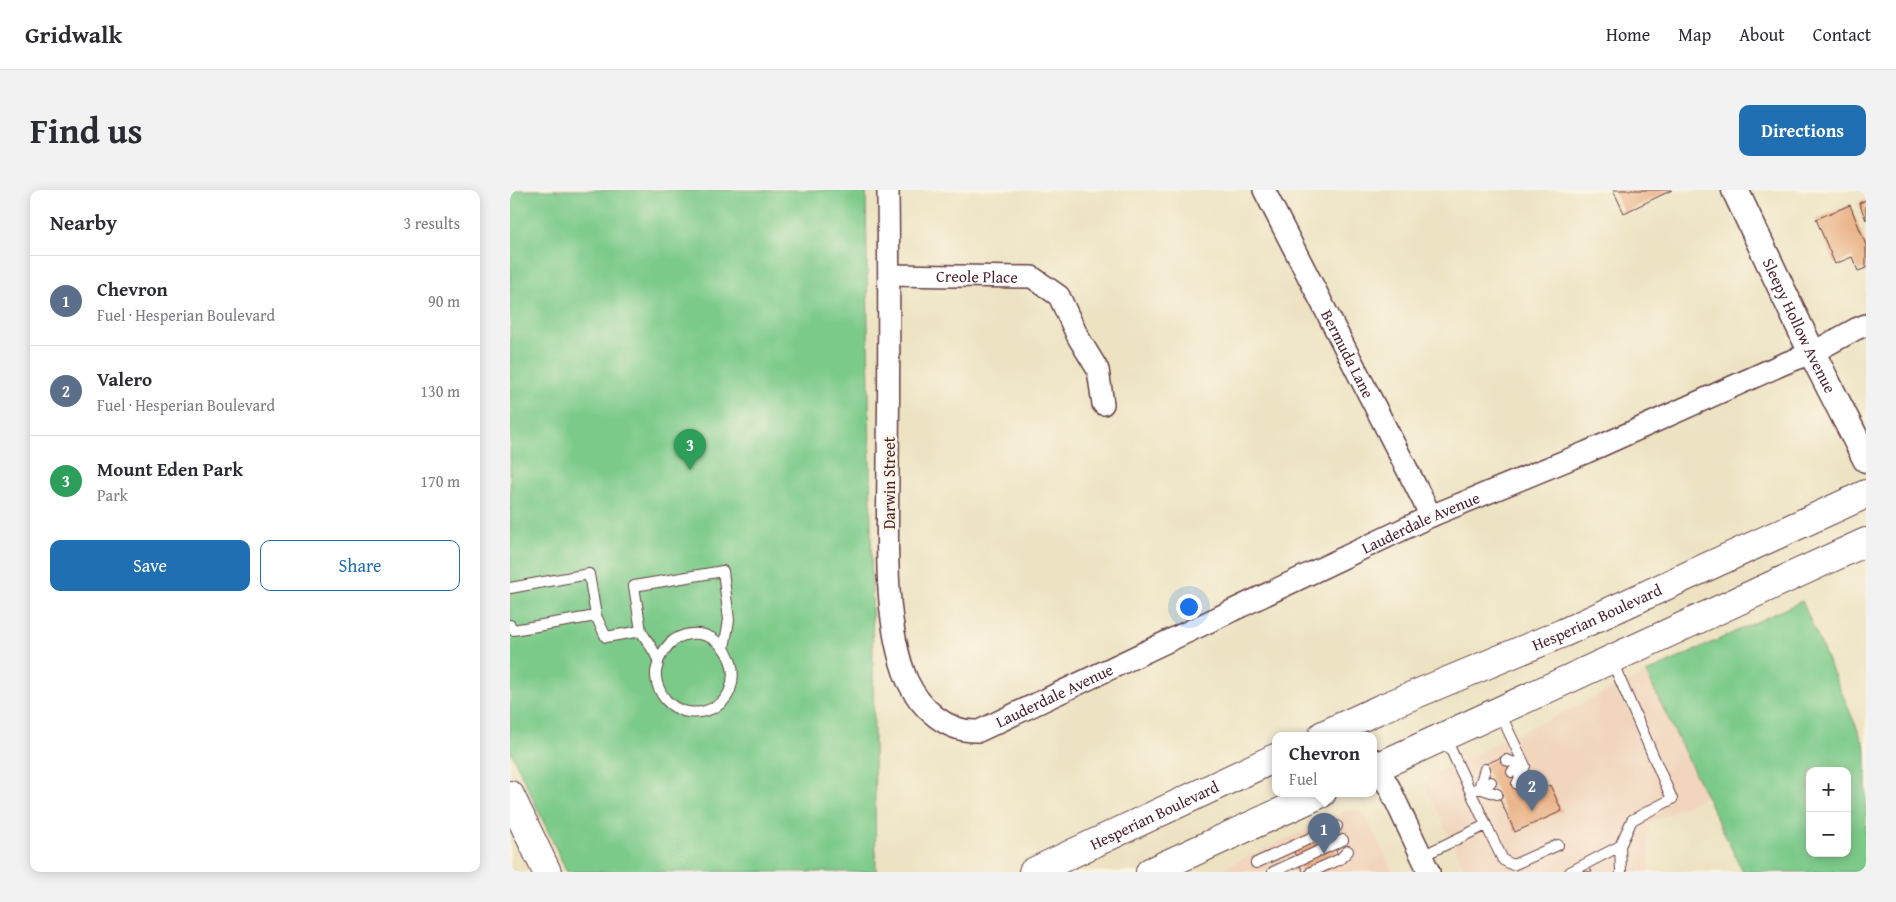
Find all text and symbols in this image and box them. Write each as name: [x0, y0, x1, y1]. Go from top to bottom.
text: Gridwalk: [25, 17, 122, 52]
text: Home: [1606, 21, 1650, 48]
text: Map: [1678, 21, 1711, 48]
text: About: [1739, 21, 1785, 48]
text: Contact: [1813, 21, 1871, 48]
text: Find us: [30, 105, 143, 156]
button: Directions: [1739, 105, 1866, 156]
text: Nearby: [50, 207, 117, 238]
text: 3 results: [403, 211, 460, 235]
street label: Sleepy Hollow Avenue: [1757, 254, 1842, 397]
street label: Creole Place: [936, 264, 1018, 289]
text: Chevron: [97, 275, 168, 303]
text: 1: [62, 289, 70, 313]
text: 90 m: [428, 289, 460, 313]
text: Fuel · Hesperian Boulevard: [97, 303, 275, 327]
street label: Bermuda Lane: [1315, 305, 1381, 402]
text: Valero: [97, 365, 152, 393]
text: 2: [62, 379, 70, 403]
text: 130 m: [420, 379, 460, 403]
text: Fuel · Hesperian Boulevard: [97, 393, 275, 417]
pin: 3: [674, 429, 706, 470]
street label: Darwin Street: [877, 436, 901, 529]
text: Mount Eden Park: [97, 455, 243, 483]
text: 3: [62, 469, 70, 493]
text: 170 m: [420, 469, 460, 493]
text: Park: [97, 483, 128, 507]
street label: Lauderdale Avenue: [1357, 485, 1483, 559]
button: Save: [50, 540, 250, 591]
button: Share: [260, 540, 460, 591]
street label: Hesperian Boulevard: [1528, 577, 1666, 657]
your location: [1176, 594, 1202, 620]
street label: Lauderdale Avenue: [992, 657, 1117, 733]
popup: [1272, 732, 1377, 797]
text: Chevron: [1289, 739, 1360, 767]
text: Fuel: [1289, 767, 1318, 791]
map controls: [1806, 767, 1851, 857]
button: +: [1806, 767, 1851, 812]
pin: 2: [1516, 770, 1548, 811]
street label: Hesperian Boulevard: [1086, 774, 1223, 856]
button: −: [1806, 812, 1851, 857]
pin: 1: [1308, 813, 1340, 854]

